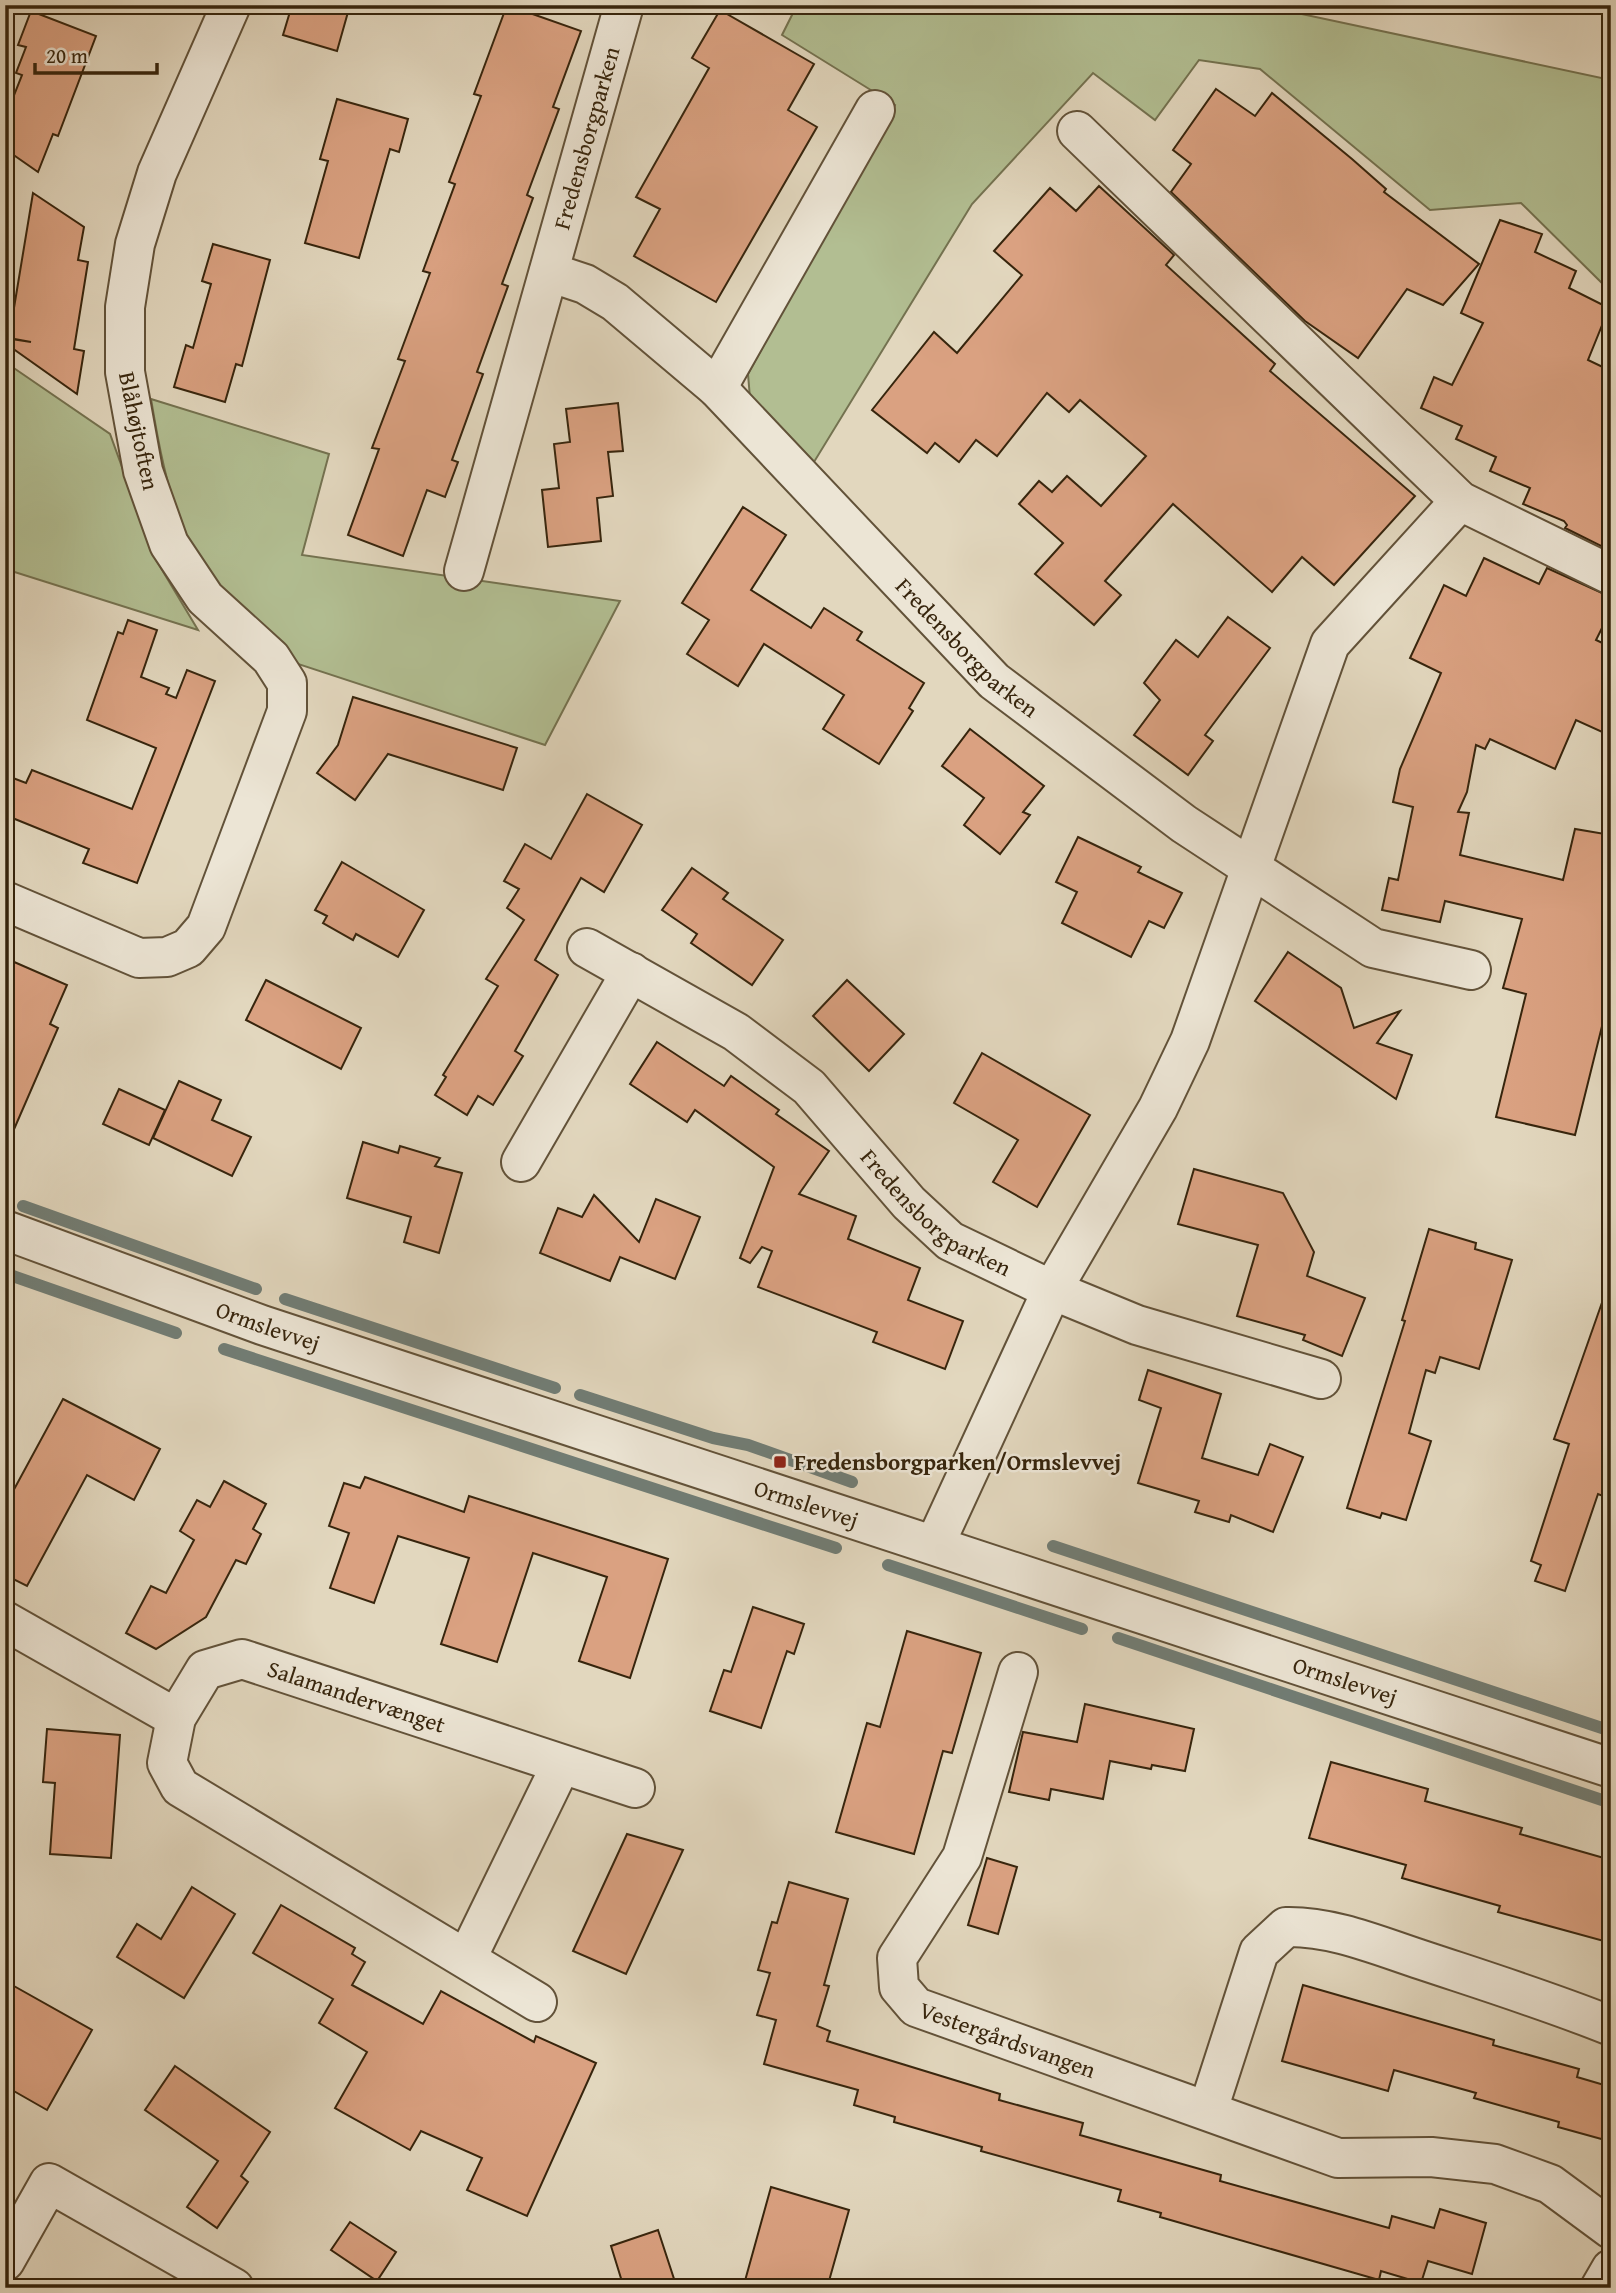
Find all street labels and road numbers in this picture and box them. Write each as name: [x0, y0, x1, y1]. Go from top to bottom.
street label: Fredensborgparken: [544, 43, 627, 233]
street label: Blåhøjtoften: [111, 369, 168, 493]
street label: Fredensborgparken: [888, 570, 1046, 725]
street label: Fredensborgparken: [853, 1141, 1017, 1284]
street label: Ormslevvej: [211, 1292, 324, 1359]
street label: Ormslevvej: [750, 1471, 863, 1536]
street label: Ormslevvej: [1289, 1648, 1402, 1713]
street label: Salamandervænget: [263, 1651, 450, 1741]
street label: Vestergårdsvangen: [915, 1993, 1101, 2086]

